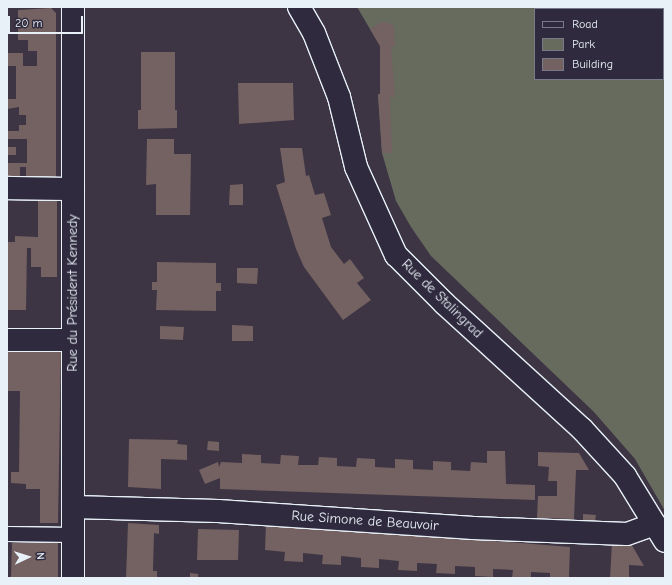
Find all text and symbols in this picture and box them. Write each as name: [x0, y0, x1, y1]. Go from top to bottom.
scale bar: [10, 8, 85, 34]
legend: [534, 8, 664, 80]
text: 20 m: [15, 16, 43, 30]
text: Road: [572, 17, 598, 31]
text: Park: [572, 37, 595, 51]
text: Building: [572, 57, 613, 71]
street label: Rue du Président Kennedy: [65, 214, 81, 372]
street label: Rue de Stalingrad: [398, 256, 486, 342]
street label: Rue Simone de Beauvoir: [291, 507, 439, 535]
north arrow: [8, 537, 48, 577]
text: N: [34, 552, 47, 560]

